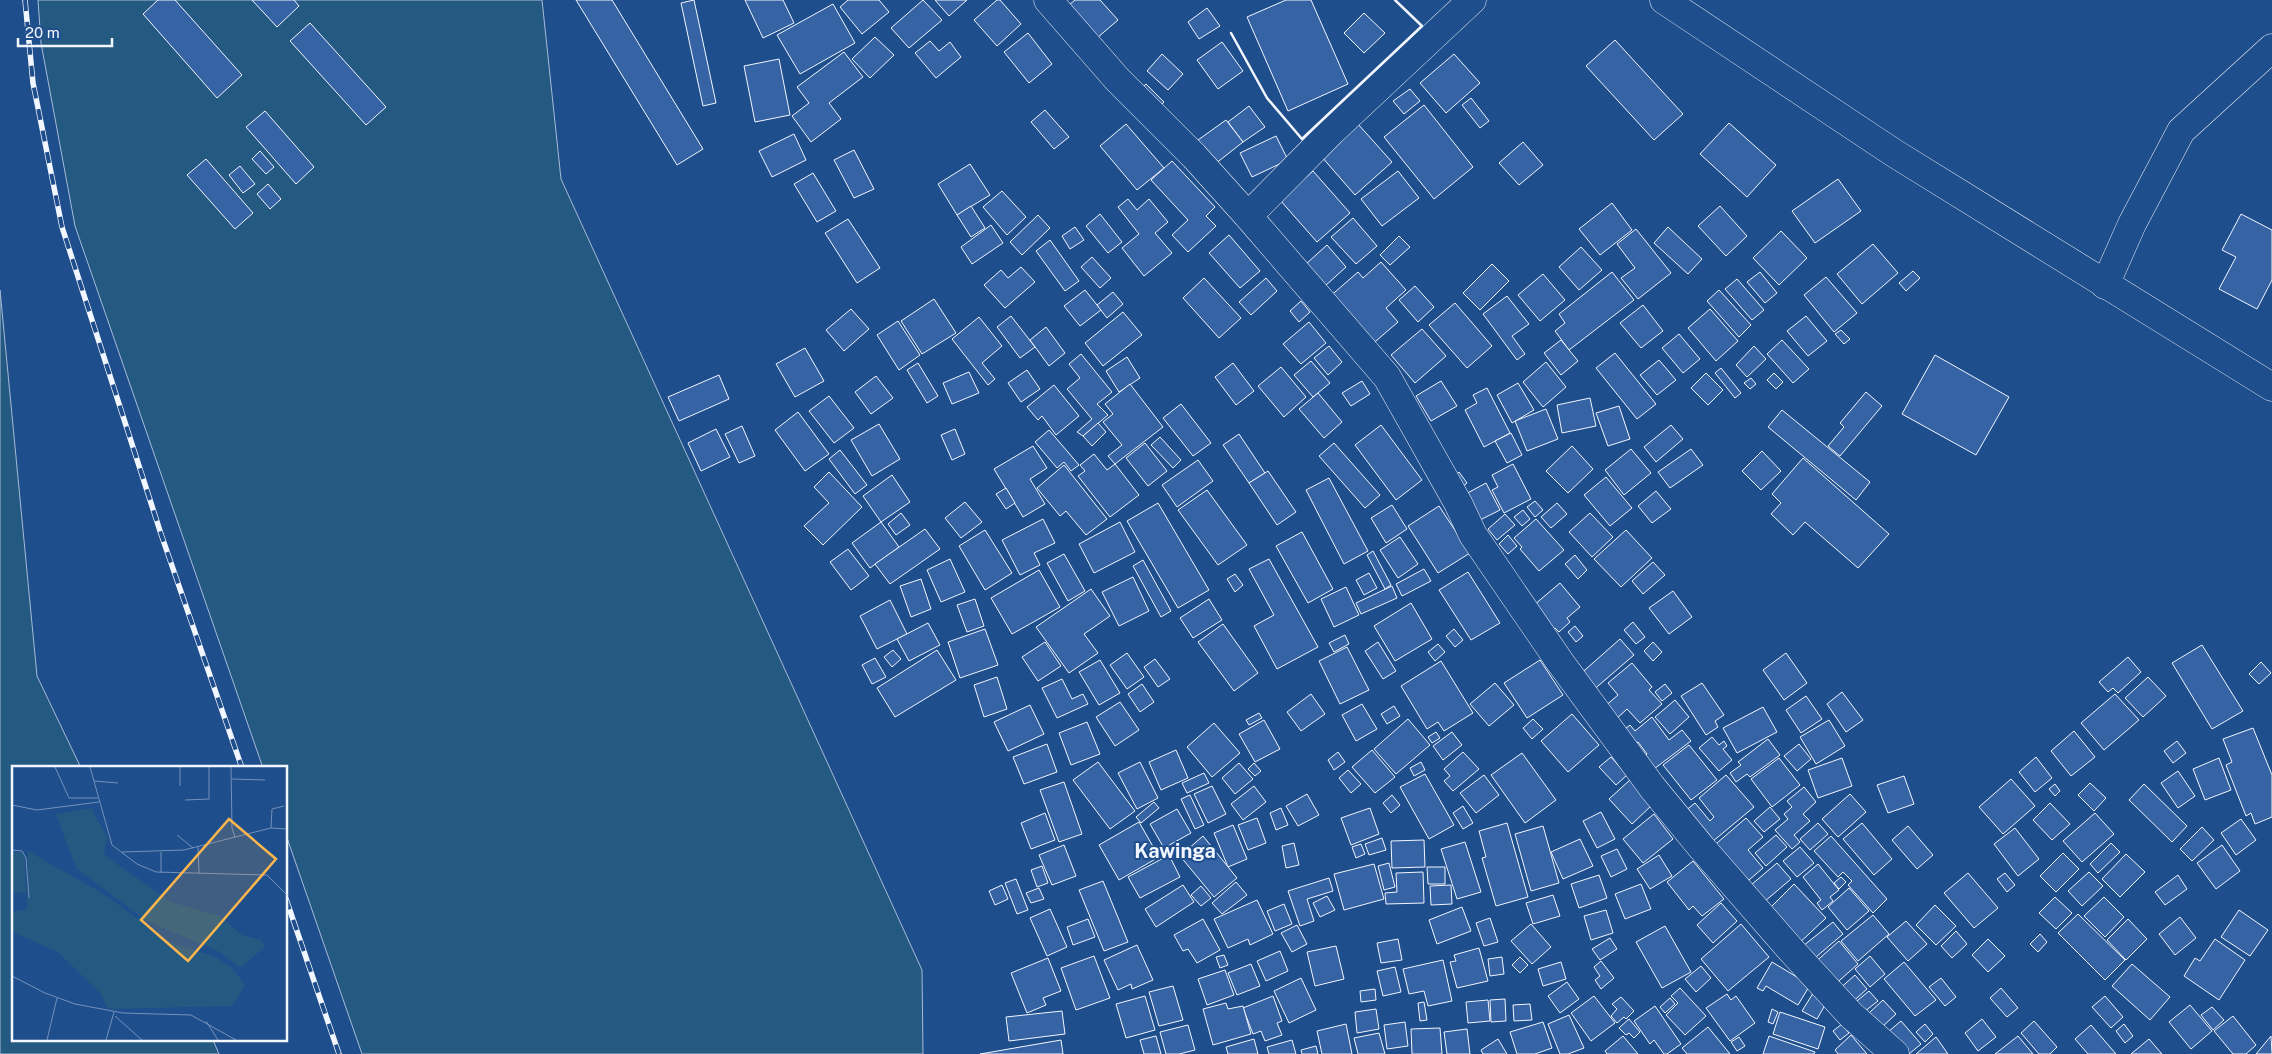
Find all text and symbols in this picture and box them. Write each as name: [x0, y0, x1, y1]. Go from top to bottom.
scale bar: [18, 15, 111, 47]
text: 20 m: [25, 24, 60, 41]
inset map: [12, 766, 288, 1042]
district label: Kawinga: [1134, 839, 1216, 863]

